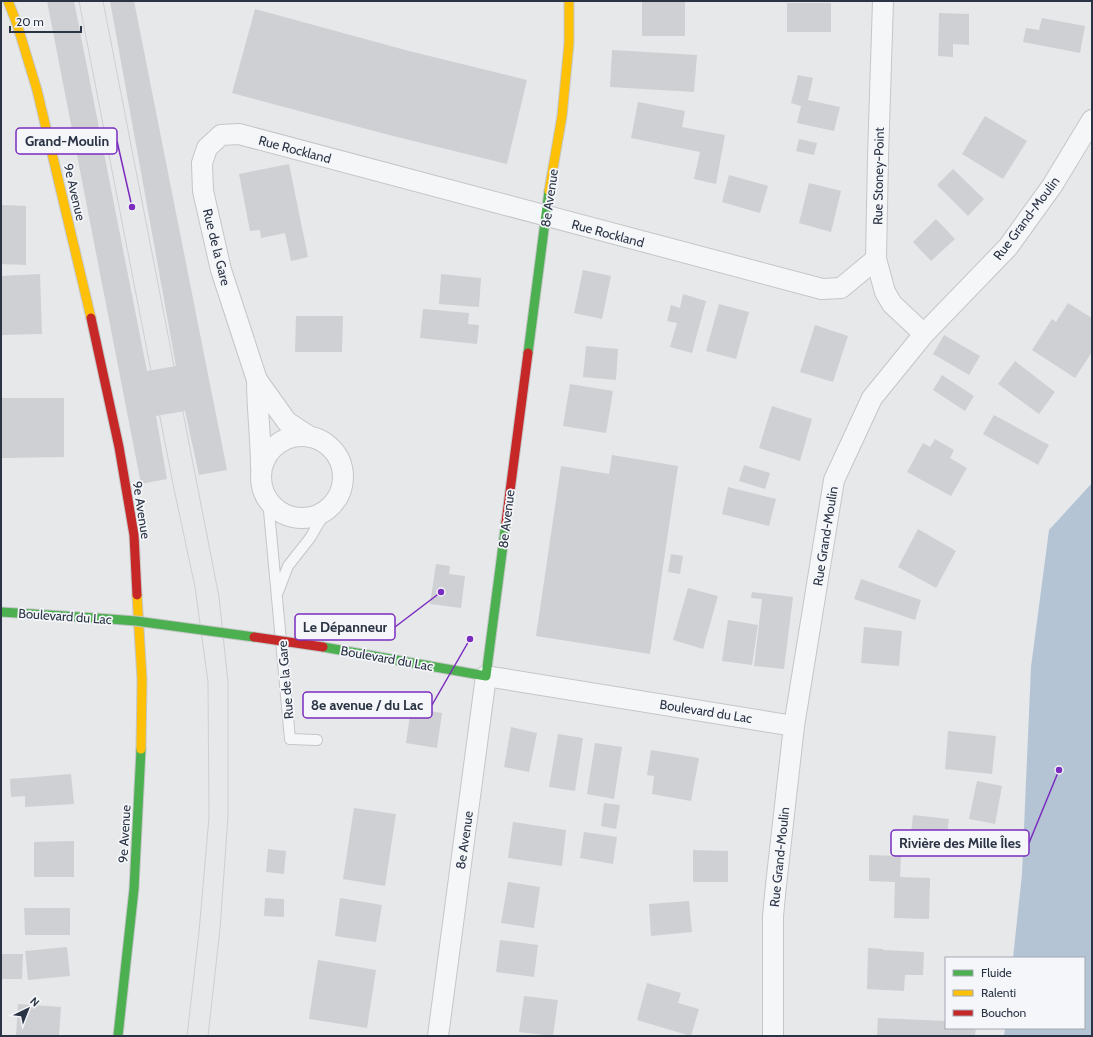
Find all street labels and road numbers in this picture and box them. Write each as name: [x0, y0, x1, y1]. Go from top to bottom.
street label: Rue Stoney-Point: [869, 126, 887, 225]
street label: Rue Rockland: [257, 132, 333, 166]
street label: 9e Avenue: [61, 162, 89, 222]
street label: 8e Avenue: [537, 167, 561, 228]
street label: Rue Grand-Moulin: [989, 173, 1063, 263]
street label: Rue de la Gare: [200, 207, 234, 287]
street label: Rue Rockland: [570, 216, 646, 250]
street label: 9e Avenue: [130, 480, 155, 540]
street label: Rue Grand-Moulin: [809, 485, 841, 587]
street label: 8e Avenue: [494, 489, 518, 549]
street label: Boulevard du Lac: [18, 605, 112, 627]
street label: Rue de la Gare: [274, 640, 296, 720]
street label: Boulevard du Lac: [340, 642, 435, 674]
street label: Boulevard du Lac: [659, 696, 754, 726]
street label: 9e Avenue: [114, 804, 134, 863]
street label: Rue Grand-Moulin: [766, 806, 792, 908]
street label: 8e Avenue: [452, 809, 476, 870]

